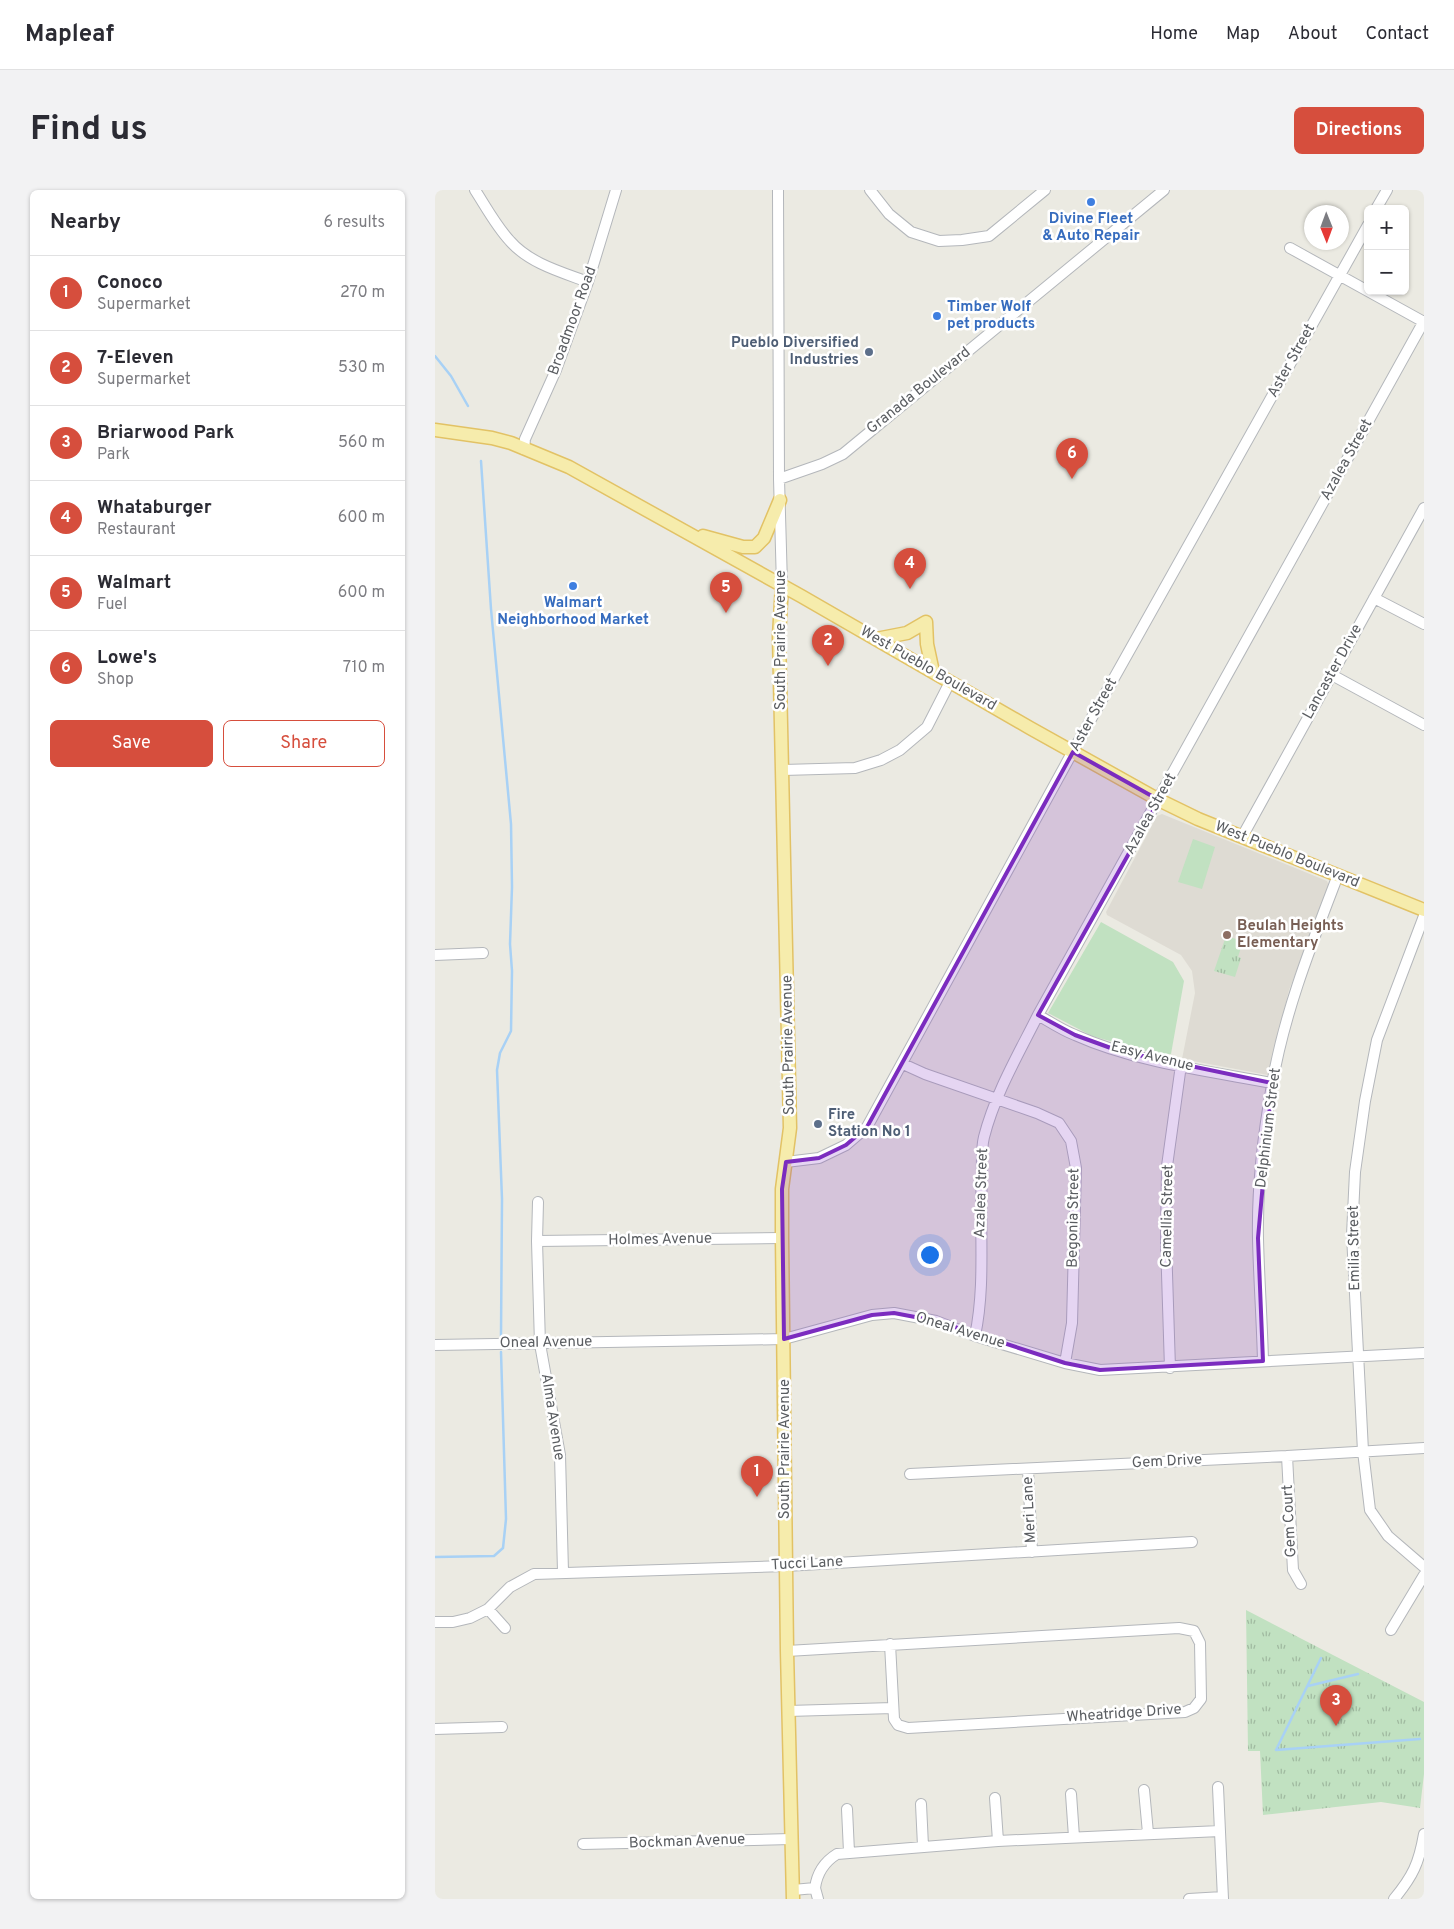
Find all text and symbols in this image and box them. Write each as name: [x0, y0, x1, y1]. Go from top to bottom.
text: Mapleaf: [25, 20, 114, 50]
text: Home: [1150, 23, 1198, 46]
text: Map: [1226, 23, 1260, 46]
text: About: [1288, 23, 1337, 46]
text: Contact: [1365, 23, 1429, 46]
button: Directions: [1294, 107, 1424, 154]
text: Find us: [30, 108, 148, 152]
marker: Divine Fleet & Auto Repair: [1085, 196, 1097, 208]
north arrow: [1304, 205, 1349, 250]
map controls: [1364, 205, 1409, 295]
button: +: [1364, 205, 1409, 250]
text: Nearby: [50, 209, 121, 236]
place label: Divine Fleet & Auto Repair: [1042, 210, 1140, 246]
text: 6 results: [323, 213, 385, 233]
button: −: [1364, 250, 1409, 295]
street label: Broadmoor Road: [545, 264, 601, 378]
text: Conoco: [97, 271, 163, 295]
text: 1: [63, 283, 69, 303]
text: 270 m: [340, 283, 385, 303]
text: Supermarket: [97, 295, 191, 315]
place label: Timber Wolf pet products: [947, 298, 1035, 334]
marker: Timber Wolf pet products: [931, 310, 943, 322]
street label: Aster Street: [1264, 321, 1320, 401]
place label: Pueblo Diversified Industries: [731, 334, 859, 370]
street label: Granada Boulevard: [863, 343, 975, 439]
text: 7-Eleven: [97, 346, 174, 370]
marker: Pueblo Diversified Industries: [863, 346, 875, 358]
text: 2: [61, 358, 71, 378]
text: 530 m: [338, 358, 385, 378]
text: Supermarket: [97, 370, 191, 390]
street label: Azalea Street: [1317, 416, 1377, 504]
text: Briarwood Park: [97, 421, 234, 445]
text: 3: [61, 433, 71, 453]
text: 560 m: [338, 433, 385, 453]
pin: 6: [1056, 438, 1088, 479]
text: Park: [97, 445, 130, 465]
text: Whataburger: [97, 496, 212, 520]
text: 4: [61, 508, 71, 528]
text: 600 m: [338, 508, 385, 528]
text: Restaurant: [97, 520, 176, 540]
pin: 4: [894, 548, 926, 589]
street label: South Prairie Avenue: [772, 570, 791, 710]
text: Walmart: [97, 571, 171, 595]
pin: 5: [710, 572, 742, 613]
marker: Walmart Neighborhood Market: [567, 580, 579, 592]
text: 5: [61, 583, 71, 603]
text: 600 m: [338, 583, 385, 603]
place label: Walmart Neighborhood Market: [497, 594, 649, 630]
text: Fuel: [97, 595, 127, 615]
street label: Lancaster Drive: [1299, 621, 1367, 723]
street label: West Pueblo Boulevard: [857, 622, 999, 716]
pin: 2: [812, 625, 844, 666]
text: Lowe's: [97, 646, 157, 670]
text: 6: [61, 658, 71, 678]
text: 710 m: [343, 658, 385, 678]
text: Shop: [97, 670, 134, 690]
street label: Aster Street: [1066, 675, 1122, 755]
button: Save: [50, 720, 213, 767]
button: Share: [223, 720, 385, 767]
street label: Azalea Street: [1121, 770, 1181, 858]
street label: West Pueblo Boulevard: [1212, 817, 1362, 893]
place label: Beulah Heights Elementary: [1237, 917, 1344, 953]
marker: Beulah Heights Elementary: [1221, 929, 1233, 941]
street label: South Prairie Avenue: [778, 975, 800, 1115]
street label: Easy Avenue: [1109, 1038, 1195, 1076]
street label: Delphinium Street: [1252, 1067, 1286, 1189]
place label: Fire Station No 1: [828, 1106, 911, 1142]
marker: Fire Station No 1: [812, 1118, 824, 1130]
street label: Azalea Street: [971, 1148, 993, 1238]
street label: Camellia Street: [1158, 1164, 1178, 1268]
street label: Begonia Street: [1064, 1168, 1084, 1268]
street label: Emilia Street: [1345, 1205, 1365, 1291]
street label: Holmes Avenue: [608, 1230, 712, 1250]
your location: [917, 1242, 943, 1268]
street label: Oneal Avenue: [913, 1308, 1007, 1354]
street label: Oneal Avenue: [500, 1333, 592, 1353]
street label: Alma Avenue: [536, 1372, 568, 1462]
street label: South Prairie Avenue: [776, 1379, 795, 1519]
street label: Gem Drive: [1131, 1451, 1203, 1473]
pin: 1: [741, 1456, 773, 1497]
street label: Meri Lane: [1019, 1476, 1041, 1544]
street label: Gem Court: [1279, 1484, 1301, 1558]
street label: Tucci Lane: [770, 1553, 844, 1575]
pin: 3: [1320, 1685, 1352, 1726]
street label: Wheatridge Drive: [1066, 1700, 1182, 1728]
street label: Bockman Avenue: [628, 1830, 746, 1854]

